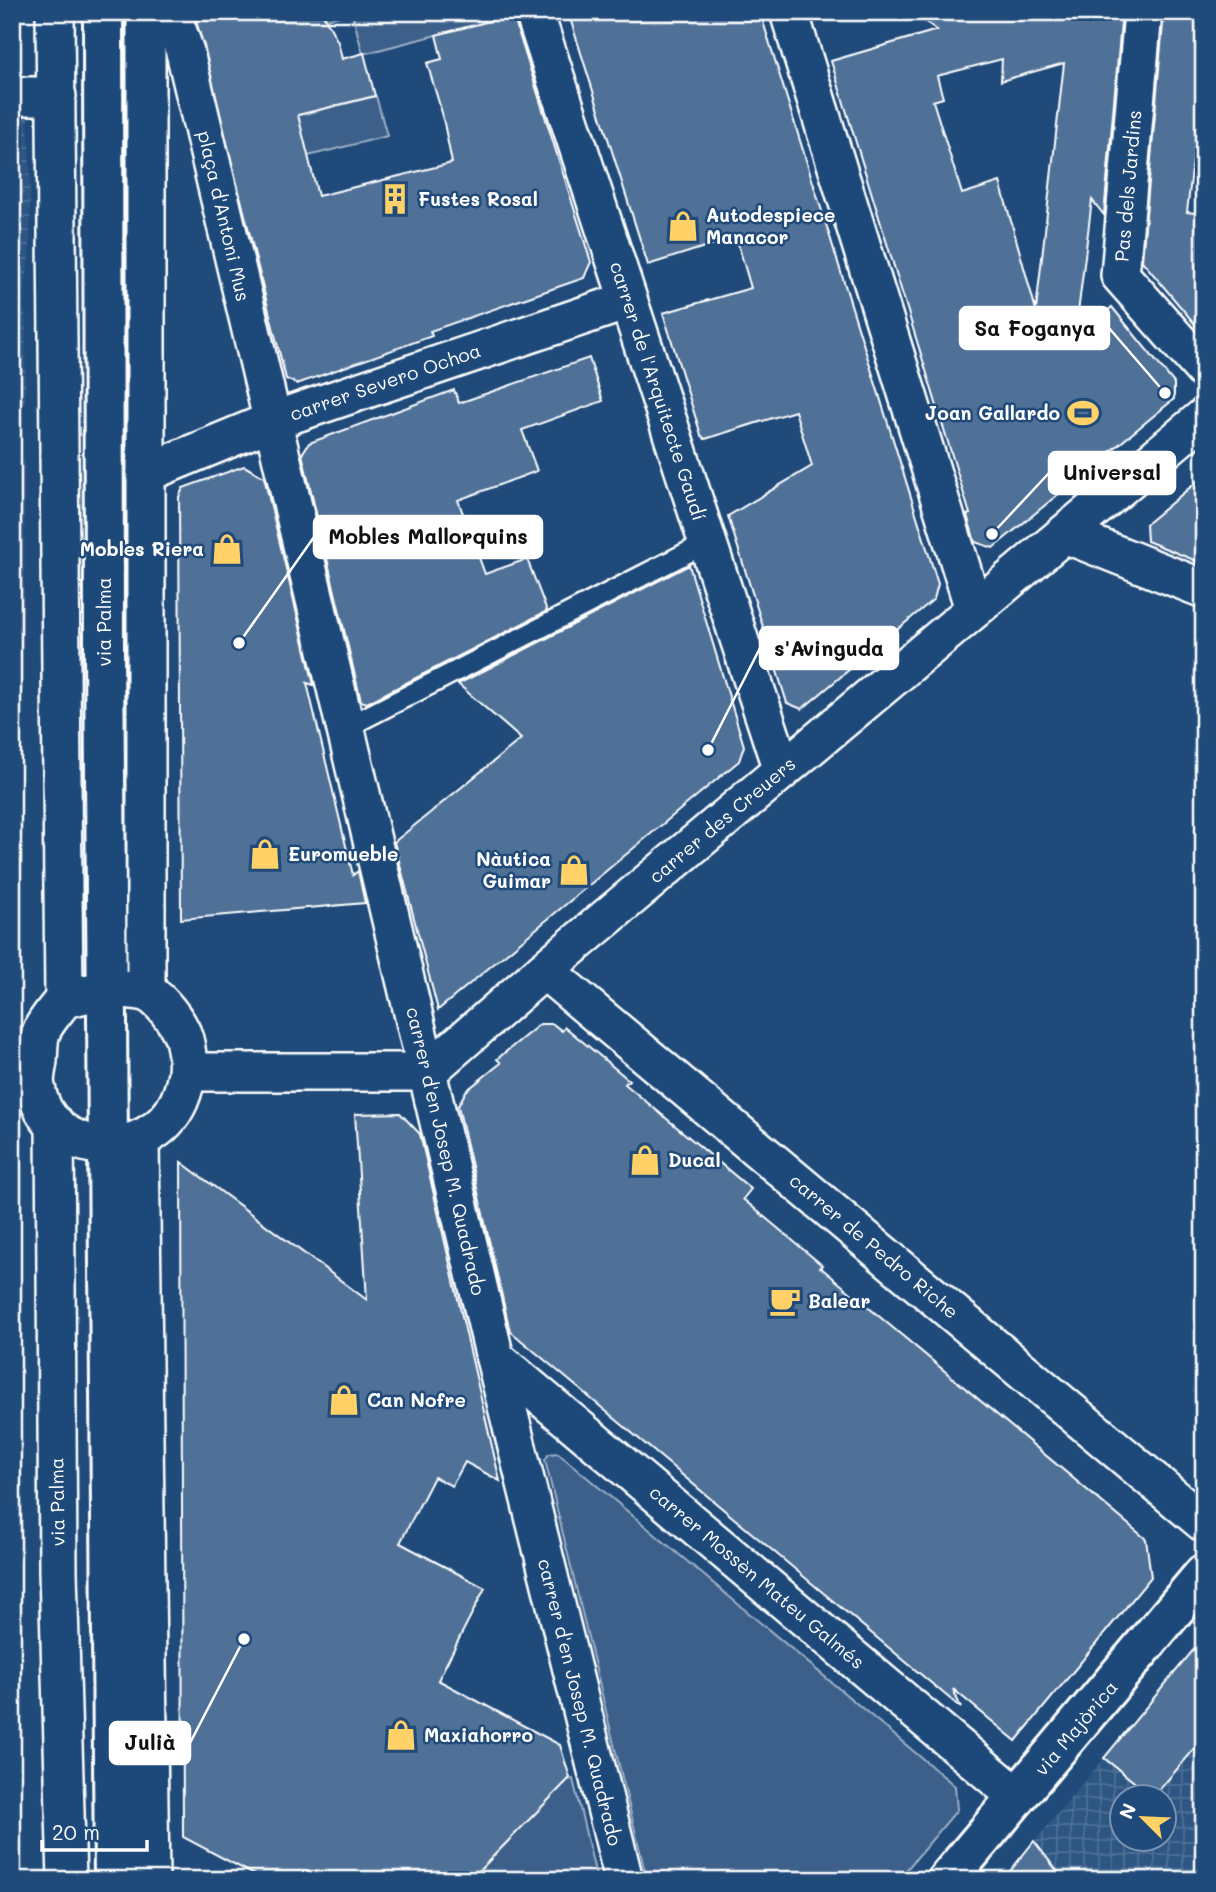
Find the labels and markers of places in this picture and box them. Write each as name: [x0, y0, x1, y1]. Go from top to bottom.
building icon: Fustes Rosal: [378, 182, 412, 216]
place label: Fustes Rosal: [418, 186, 538, 211]
place label: Autodespiece Manacor: [706, 202, 835, 249]
shop icon: Autodespiece Manacor: [666, 209, 700, 243]
callout: Sa Foganya: [960, 307, 1109, 349]
sports icon: Joan Gallardo: [1066, 396, 1100, 430]
place label: Joan Gallardo: [925, 400, 1060, 425]
callout: Universal: [1049, 452, 1175, 494]
callout: Mobles Mallorquins: [314, 516, 542, 558]
shop icon: Mobles Riera: [210, 532, 244, 566]
place label: Mobles Riera: [80, 536, 204, 561]
callout: s'Avinguda: [760, 627, 898, 669]
shop icon: Euromueble: [248, 837, 282, 871]
place label: Euromueble: [288, 841, 398, 866]
place label: Nàutica Guimar: [476, 846, 551, 893]
shop icon: Nàutica Guimar: [557, 853, 591, 887]
shop icon: Ducal: [628, 1143, 662, 1177]
place label: Ducal: [668, 1147, 721, 1172]
cafe icon: Balear: [768, 1284, 802, 1318]
place label: Balear: [808, 1288, 871, 1313]
shop icon: Can Nofre: [327, 1383, 361, 1417]
place label: Can Nofre: [367, 1387, 466, 1412]
shop icon: Maxiahorro: [384, 1718, 418, 1752]
callout: Julià: [110, 1722, 190, 1764]
place label: Maxiahorro: [424, 1722, 533, 1747]

